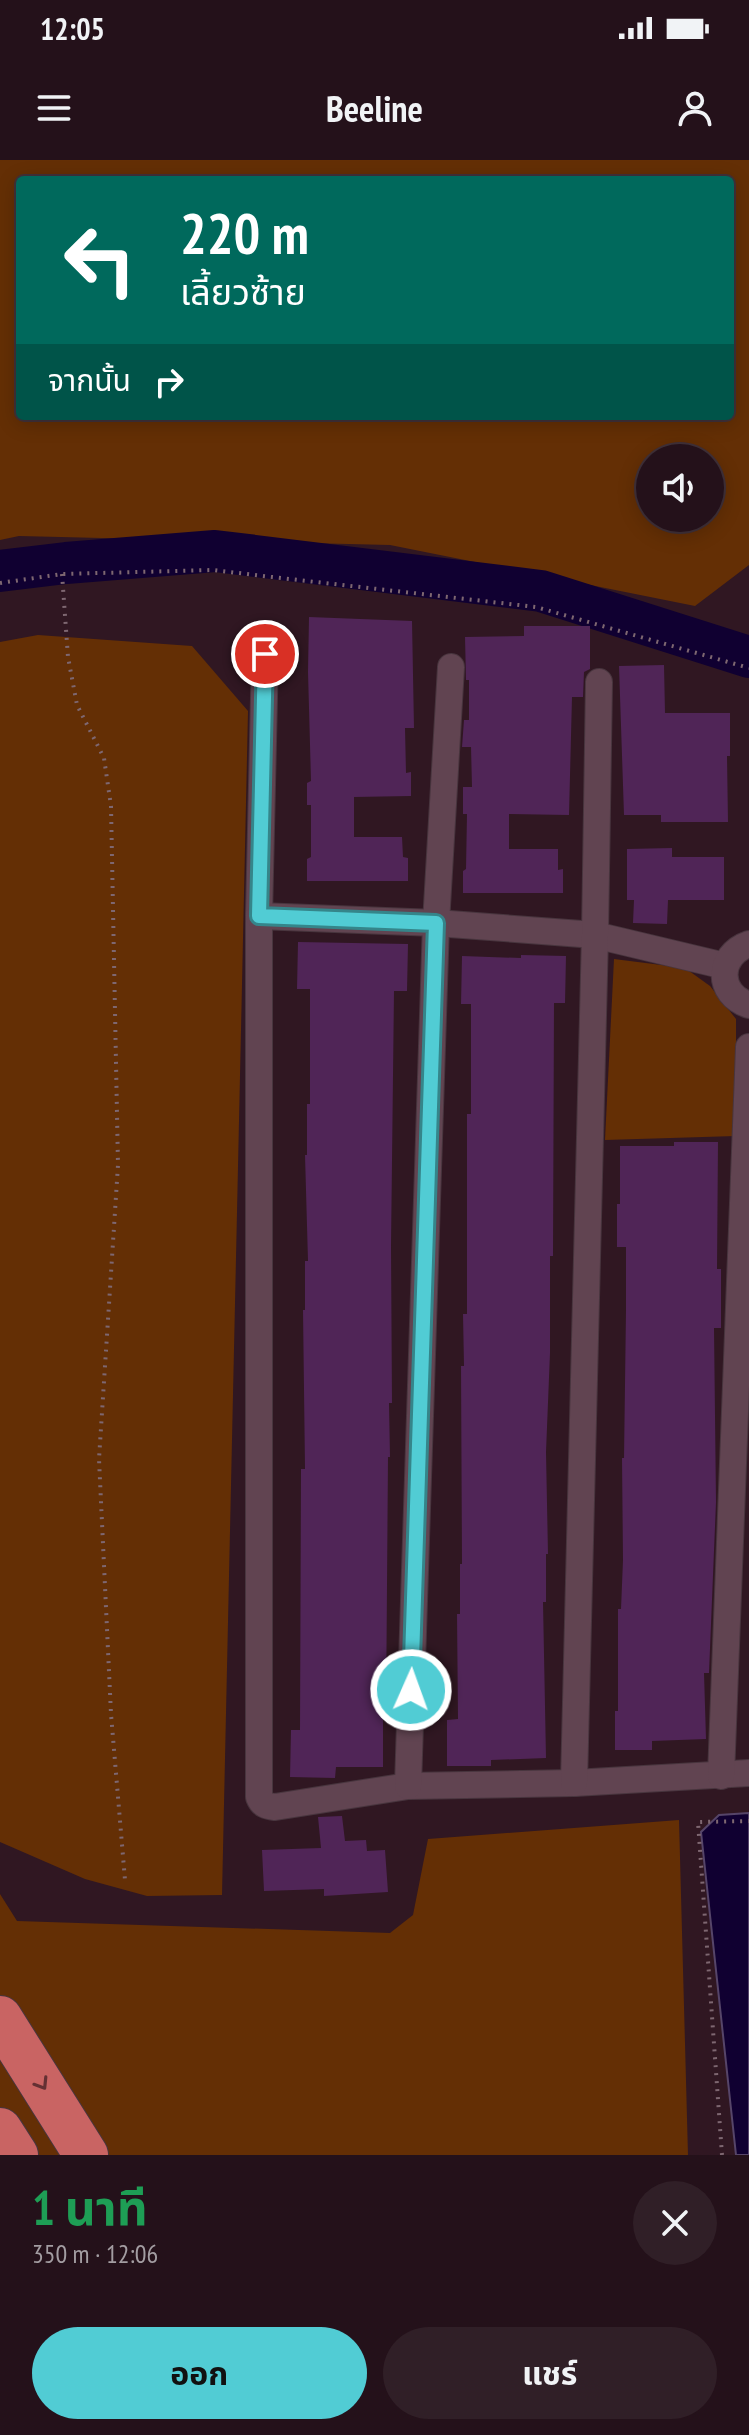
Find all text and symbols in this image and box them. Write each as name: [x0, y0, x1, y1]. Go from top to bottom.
text: 12:05: [40, 9, 105, 48]
text: Beeline: [326, 85, 423, 132]
icon: menu: [32, 86, 76, 130]
icon: person: [673, 86, 717, 130]
text: 220 m: [180, 197, 309, 269]
icon: left: [48, 208, 152, 312]
text: เลี้ยวซ้าย: [180, 268, 306, 315]
text: จากนั้น: [48, 360, 131, 399]
icon: right: [147, 360, 191, 404]
map controls: [636, 444, 724, 532]
button: sound: [636, 444, 724, 532]
pin: [231, 620, 299, 688]
icon: arrive: [243, 632, 287, 676]
position arrow: [369, 1648, 453, 1732]
one-way arrow: [32, 2075, 47, 2089]
text: 1 นาที: [32, 2176, 148, 2238]
button: close: [633, 2181, 717, 2265]
text: 350 m · 12:06: [32, 2237, 158, 2270]
button: ออก: [32, 2327, 367, 2419]
button: แชร์: [383, 2327, 717, 2419]

